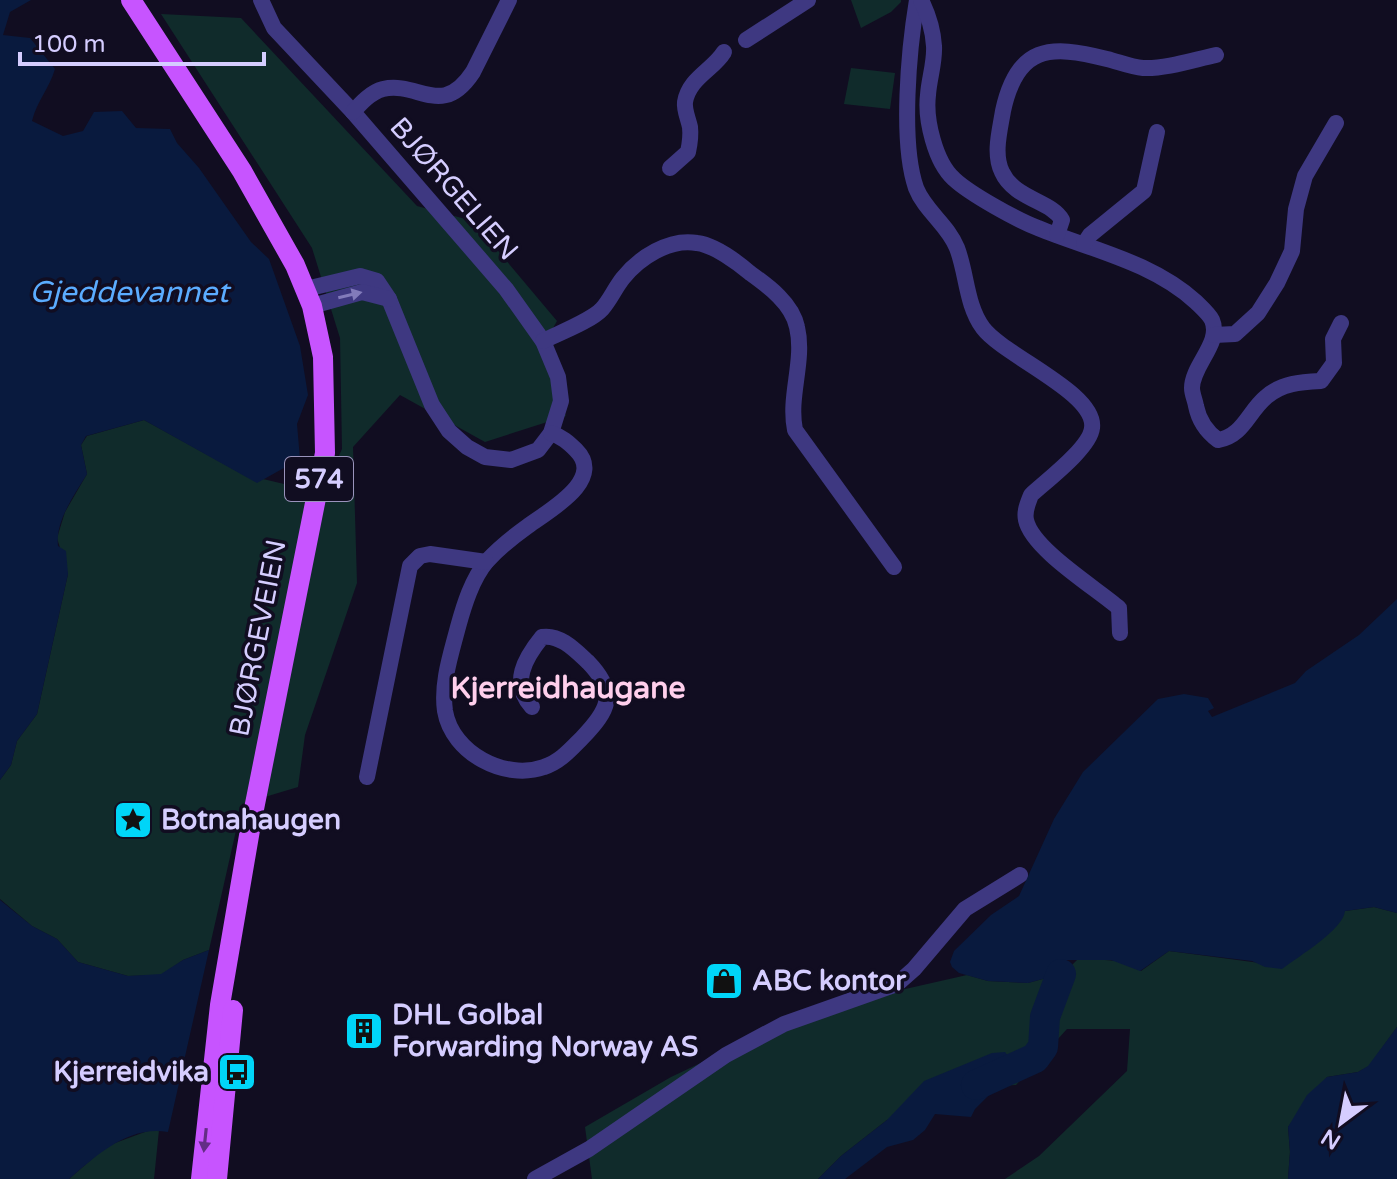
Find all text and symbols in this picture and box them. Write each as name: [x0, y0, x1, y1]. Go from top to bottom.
scale bar: [20, 16, 264, 66]
text: 100 m: [32, 30, 106, 59]
street label: BJØRGELIEN: [383, 110, 525, 268]
water label: Gjeddevannet: [29, 274, 232, 311]
one-way arrow: [338, 288, 363, 301]
road number: 574: [285, 457, 353, 501]
street label: BJØRGEVEIEN: [222, 537, 294, 739]
district label: Kjerreidhaugane: [451, 670, 685, 707]
place icon: Botnahaugen: [112, 799, 154, 841]
place label: Botnahaugen: [161, 803, 341, 837]
shop icon: ABC kontor: [703, 960, 745, 1002]
place label: ABC kontor: [752, 964, 907, 998]
place label: DHL Golbal Forwarding Norway AS: [392, 998, 698, 1064]
building icon: DHL Golbal Forwarding Norway AS: [343, 1010, 385, 1052]
bus stop icon: Kjerreidvika: [216, 1051, 258, 1093]
place label: Kjerreidvika: [53, 1055, 209, 1089]
north arrow: [1301, 1083, 1381, 1163]
text: N: [1317, 1123, 1345, 1155]
one-way arrow: [198, 1128, 211, 1153]

